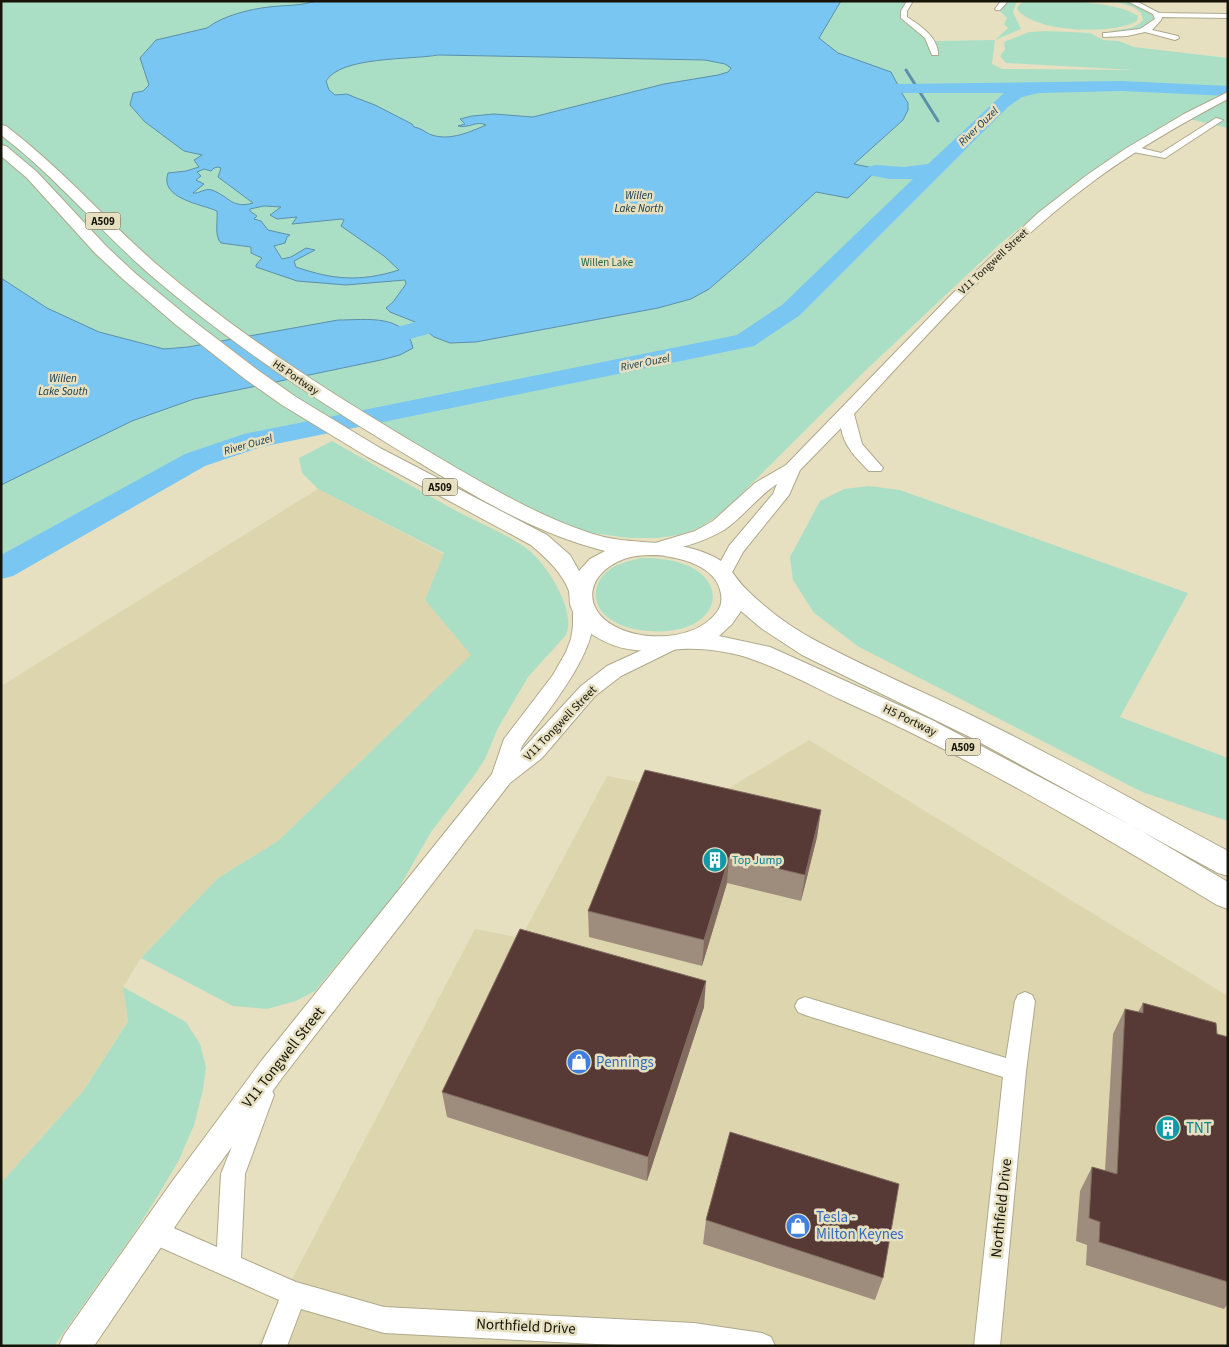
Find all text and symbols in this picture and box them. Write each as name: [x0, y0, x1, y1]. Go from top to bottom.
water label: River Ouzel: [955, 103, 1002, 149]
water label: Willen Lake North: [615, 188, 664, 216]
road number: A509: [86, 212, 120, 230]
street label: V11 Tongwell Street: [955, 225, 1032, 298]
park label: Willen Lake: [581, 255, 634, 270]
water label: River Ouzel: [619, 350, 671, 375]
street label: H5 Portway: [270, 356, 322, 398]
water label: Willen Lake South: [38, 371, 88, 399]
water label: River Ouzel: [222, 430, 274, 459]
road number: A509: [422, 478, 458, 496]
street label: V11 Tongwell Street: [520, 682, 601, 765]
street label: H5 Portway: [880, 700, 940, 741]
road number: A509: [946, 739, 980, 756]
building icon: Top Jump: [702, 847, 728, 873]
place label: Top Jump: [732, 852, 782, 869]
street label: V11 Tongwell Street: [237, 1002, 330, 1112]
shop icon: Pennings: [566, 1049, 592, 1075]
place label: Pennings: [596, 1052, 654, 1073]
building icon: TNT: [1155, 1115, 1181, 1141]
place label: TNT: [1186, 1118, 1212, 1139]
street label: Northfield Drive: [986, 1158, 1017, 1259]
place label: Tesla - Milton Keynes: [816, 1207, 904, 1245]
shop icon: Tesla - Milton Keynes: [785, 1213, 811, 1239]
street label: Northfield Drive: [476, 1313, 576, 1340]

